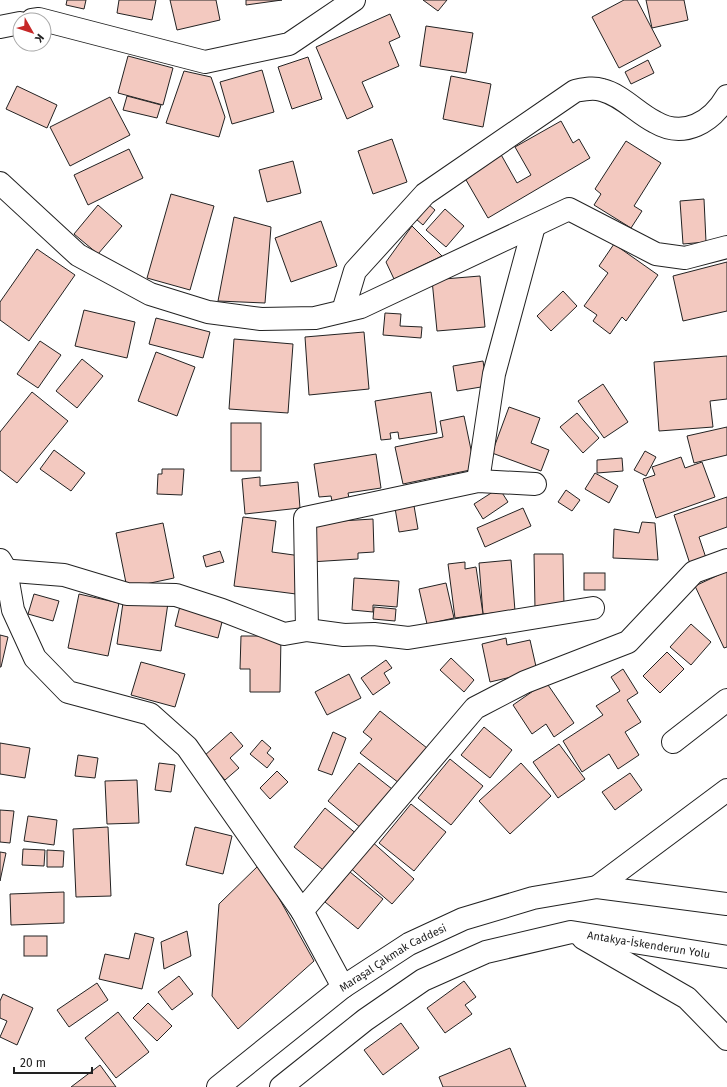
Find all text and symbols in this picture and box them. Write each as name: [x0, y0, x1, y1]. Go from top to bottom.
north arrow: [12, 12, 52, 52]
text: K: [31, 31, 47, 46]
street label: Maraşal Çakmak Caddesi: [337, 922, 449, 995]
street label: Antakya-İskenderun Yolu: [586, 929, 711, 961]
scale bar: [14, 1049, 92, 1075]
text: 20 m: [20, 1056, 46, 1070]

